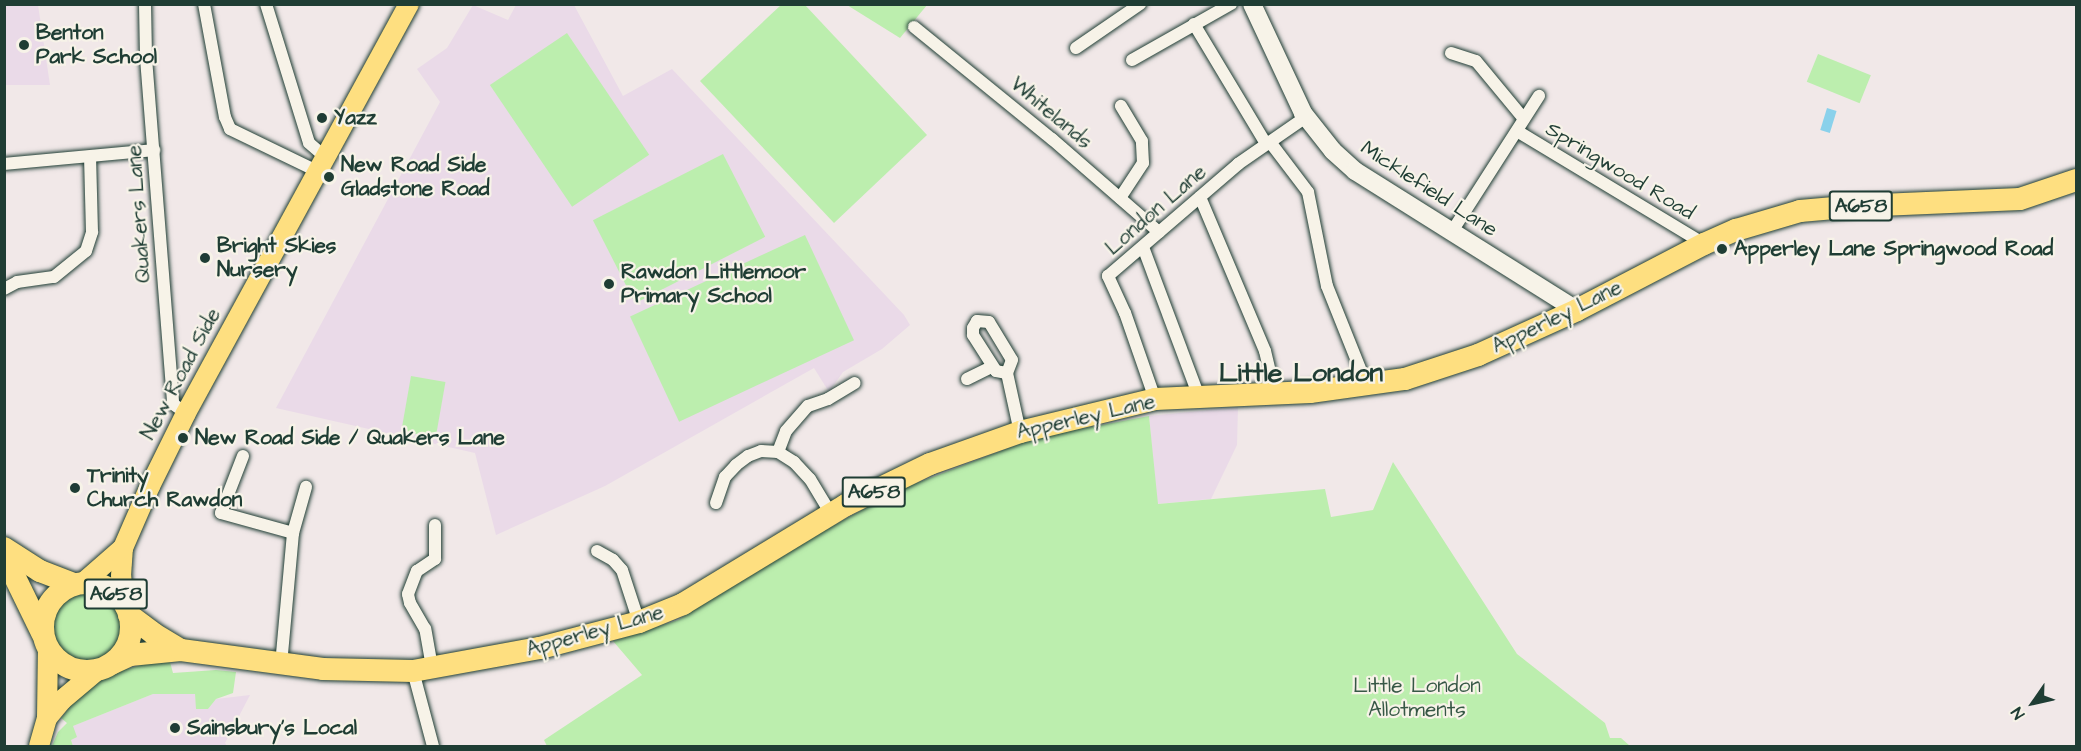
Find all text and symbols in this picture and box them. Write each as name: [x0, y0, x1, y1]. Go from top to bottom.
place label: Benton Park School: [36, 20, 157, 70]
marker: Benton Park School: [17, 38, 31, 52]
street label: Whitelands: [1005, 72, 1097, 154]
place label: Yazz: [334, 105, 377, 131]
marker: Yazz: [315, 111, 329, 125]
street label: Springwood Road: [1541, 117, 1699, 225]
street label: Micklefield Lane: [1356, 135, 1502, 243]
street label: Quakers Lane: [122, 144, 156, 284]
place label: New Road Side Gladstone Road: [341, 152, 490, 202]
street label: London Lane: [1100, 159, 1212, 261]
marker: New Road Side Gladstone Road: [322, 170, 336, 184]
road number: A658: [1828, 189, 1894, 223]
place label: Bright Skies Nursery: [217, 233, 336, 283]
place label: Apperley Lane Springwood Road: [1734, 236, 2053, 262]
marker: Apperley Lane Springwood Road: [1715, 242, 1729, 256]
marker: Bright Skies Nursery: [198, 251, 212, 265]
place label: Rawdon Littlemoor Primary School: [621, 259, 806, 309]
street label: Apperley Lane: [1488, 275, 1626, 359]
marker: Rawdon Littlemoor Primary School: [602, 277, 616, 291]
street label: New Road Side: [136, 304, 226, 444]
district label: Little London: [1219, 358, 1383, 390]
street label: Apperley Lane: [1014, 389, 1158, 445]
place label: New Road Side / Quakers Lane: [195, 425, 505, 451]
marker: New Road Side / Quakers Lane: [176, 431, 190, 445]
place label: Trinity Church Rawdon: [87, 463, 242, 513]
road number: A658: [841, 475, 907, 509]
marker: Trinity Church Rawdon: [68, 481, 82, 495]
road number: A658: [83, 577, 149, 611]
street label: Apperley Lane: [524, 599, 666, 663]
park label: Little London Allotments: [1353, 673, 1481, 723]
north arrow: [2003, 673, 2063, 733]
text: N: [2006, 703, 2030, 723]
place label: Sainsbury's Local: [187, 715, 357, 741]
marker: Sainsbury's Local: [168, 721, 182, 735]

